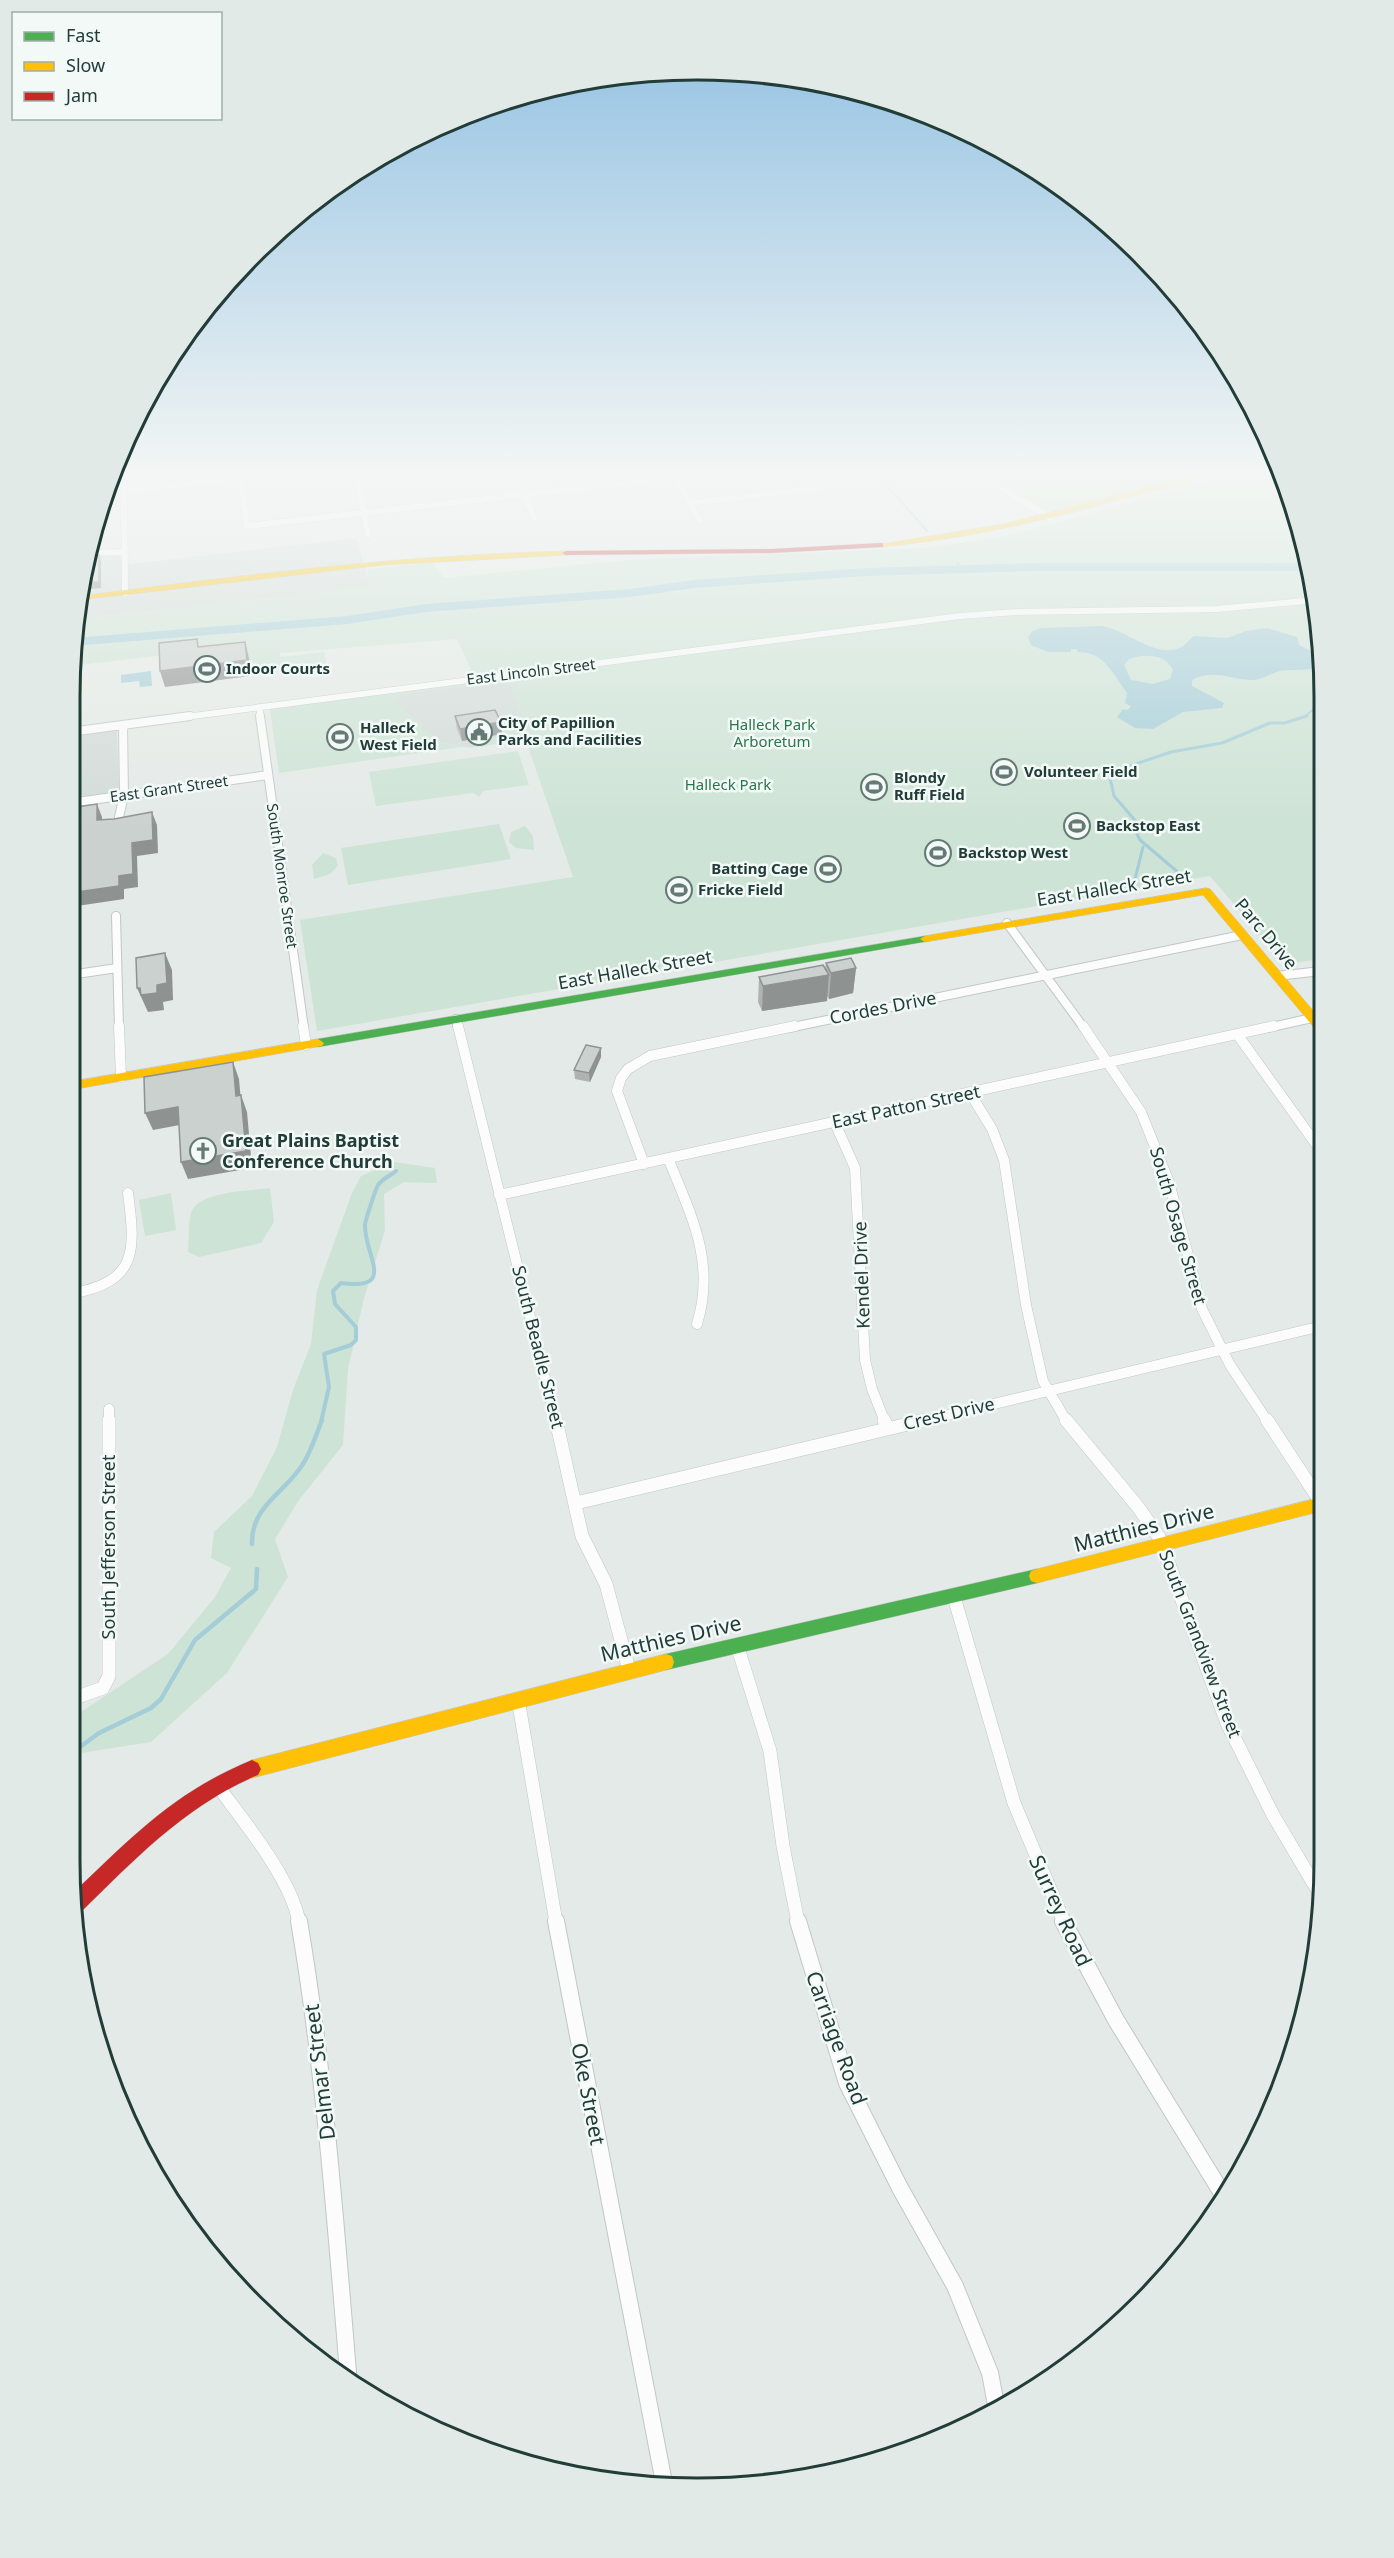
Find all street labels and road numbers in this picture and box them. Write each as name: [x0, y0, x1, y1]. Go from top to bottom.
street label: East Lincoln Street: [465, 653, 597, 689]
street label: East Grant Street: [109, 770, 230, 806]
street label: South Monroe Street: [263, 802, 303, 950]
street label: East Halleck Street: [1035, 863, 1193, 911]
street label: Parc Drive: [1230, 893, 1304, 974]
street label: East Halleck Street: [556, 944, 714, 994]
street label: Cordes Drive: [827, 985, 938, 1029]
street label: East Patton Street: [830, 1078, 983, 1133]
street label: South Osage Street: [1145, 1144, 1213, 1308]
street label: Kendel Drive: [847, 1221, 875, 1329]
street label: South Beadle Street: [507, 1263, 571, 1431]
street label: Crest Drive: [901, 1391, 997, 1435]
street label: South Jefferson Street: [96, 1454, 120, 1639]
street label: Matthies Drive: [1071, 1496, 1217, 1558]
street label: South Grandview Street: [1154, 1546, 1248, 1741]
street label: Matthies Drive: [598, 1608, 744, 1668]
street label: Surrey Road: [1023, 1851, 1099, 1971]
street label: Carriage Road: [800, 1967, 874, 2108]
street label: Delmar Street: [297, 2002, 341, 2142]
street label: Oke Street: [565, 2040, 613, 2148]

